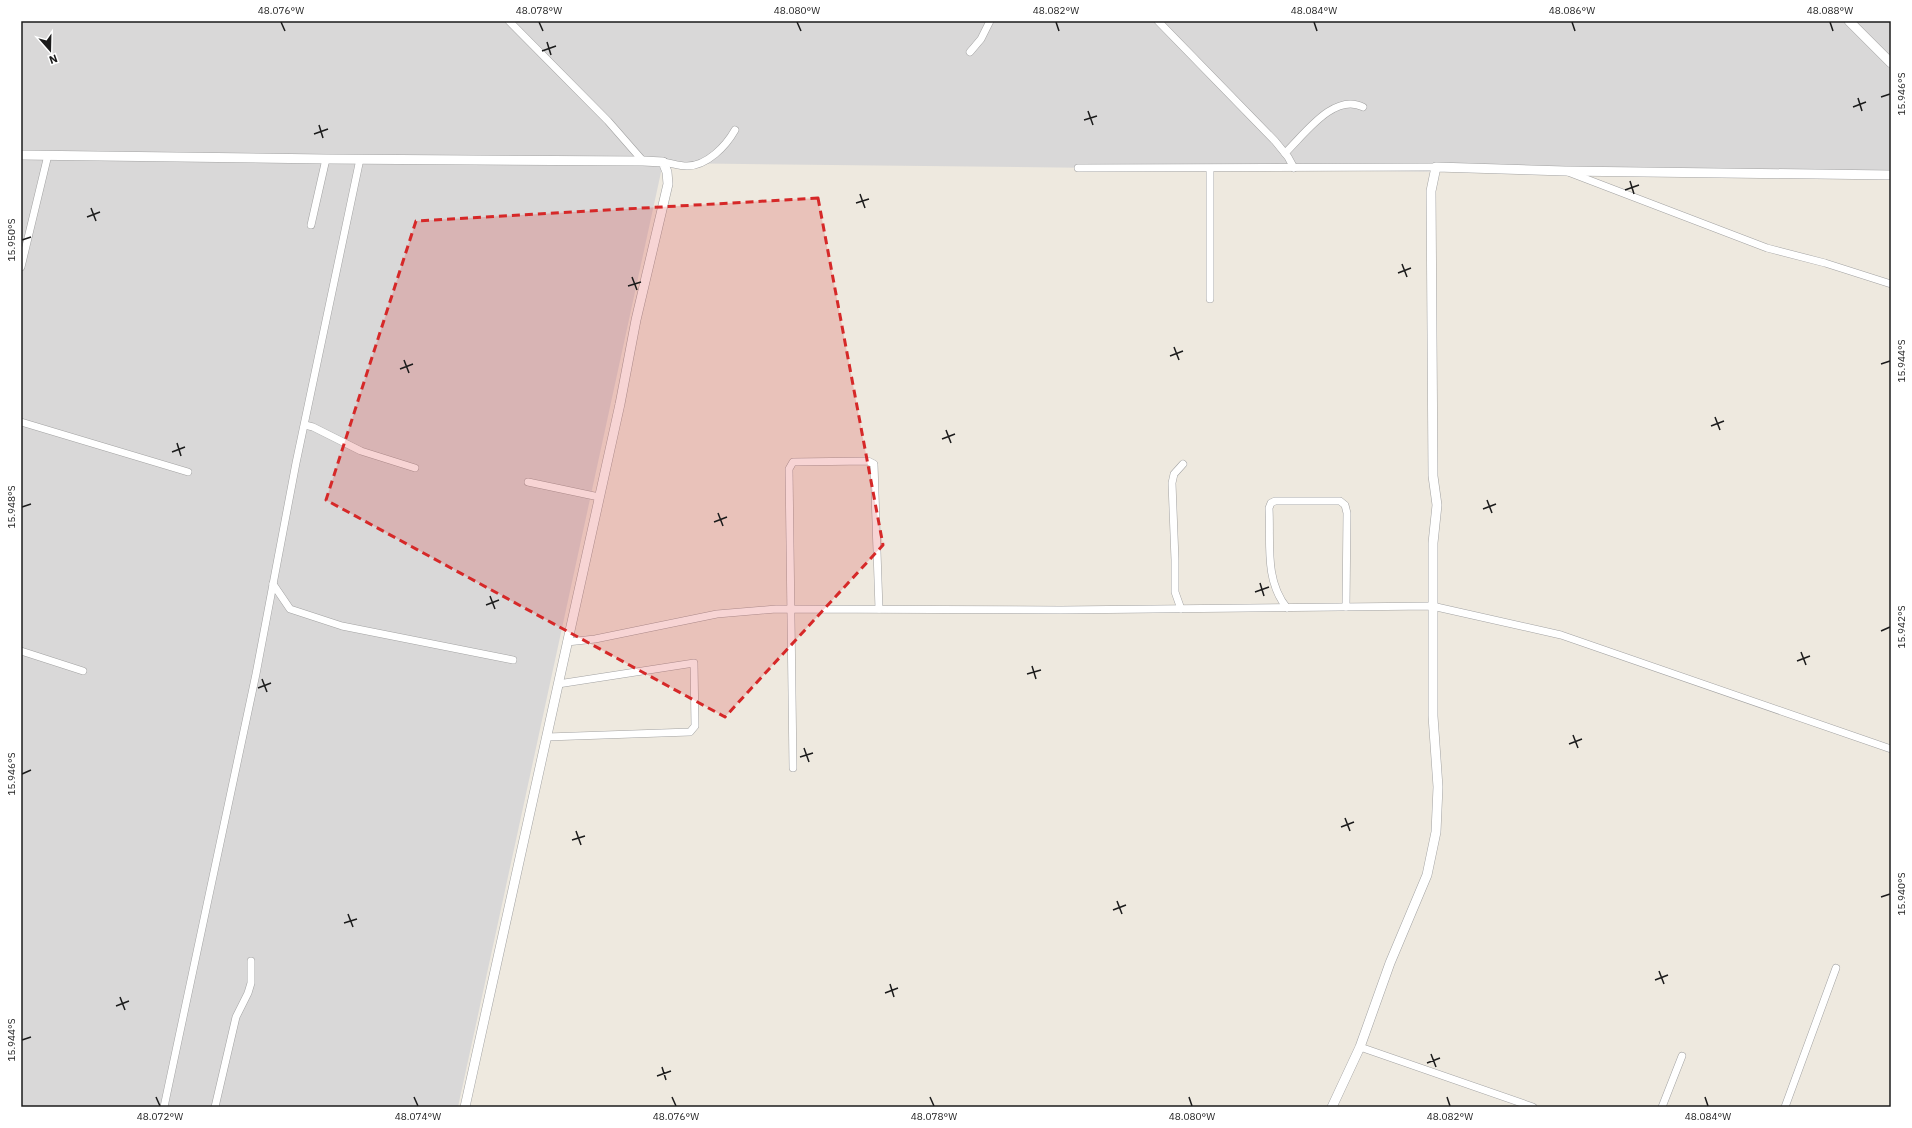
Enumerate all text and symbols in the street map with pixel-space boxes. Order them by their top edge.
text: 48.076°W [258,4,304,17]
text: 48.078°W [516,4,562,17]
text: 48.080°W [774,4,820,17]
text: 48.082°W [1033,4,1079,17]
text: 48.084°W [1291,4,1337,17]
text: 48.086°W [1549,4,1595,17]
text: 48.088°W [1807,4,1853,17]
north arrow [30,30,70,70]
text: N [47,51,60,67]
text: 15.946°S [1895,72,1908,116]
text: 15.950°S [5,218,18,262]
text: 15.944°S [1895,339,1908,383]
text: 15.948°S [5,485,18,529]
text: 15.942°S [1895,605,1908,649]
text: 15.946°S [5,752,18,796]
text: 15.940°S [1895,872,1908,916]
text: 15.944°S [5,1018,18,1062]
text: 48.072°W [137,1110,183,1123]
text: 48.074°W [395,1110,441,1123]
text: 48.076°W [653,1110,699,1123]
text: 48.078°W [911,1110,957,1123]
text: 48.080°W [1169,1110,1215,1123]
text: 48.082°W [1427,1110,1473,1123]
text: 48.084°W [1685,1110,1731,1123]

